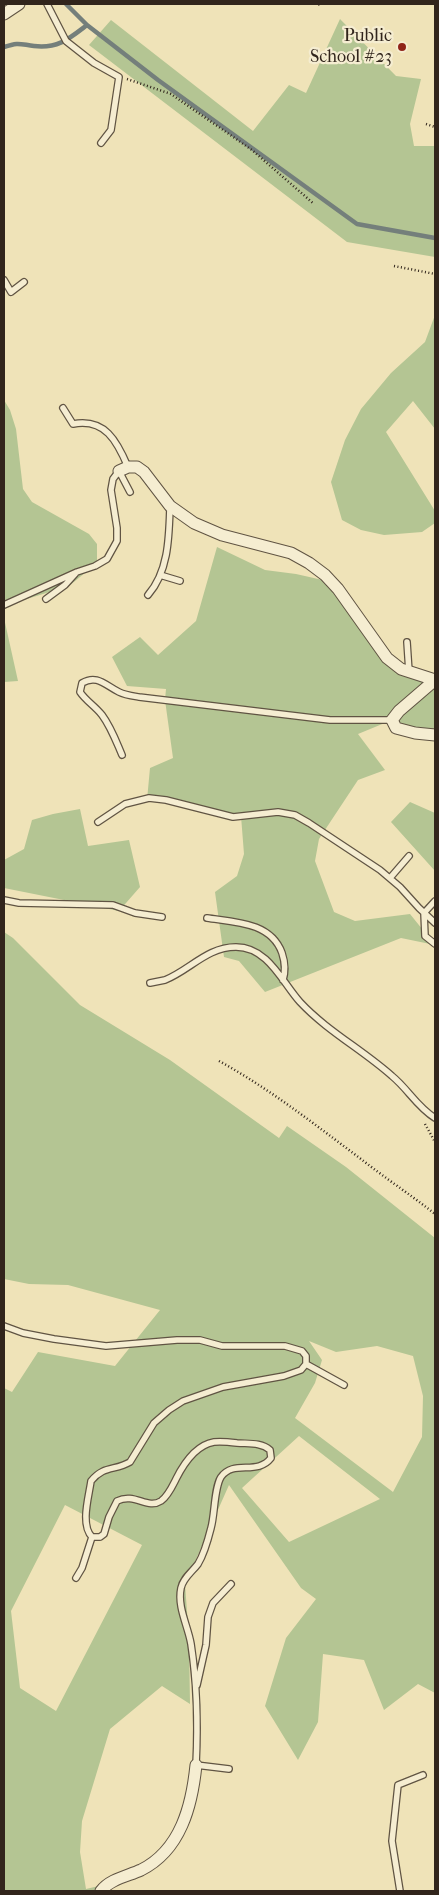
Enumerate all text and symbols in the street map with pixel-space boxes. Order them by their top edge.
place label: Public School #23 [310,26,392,68]
marker: Public School #23 [396,41,408,53]

